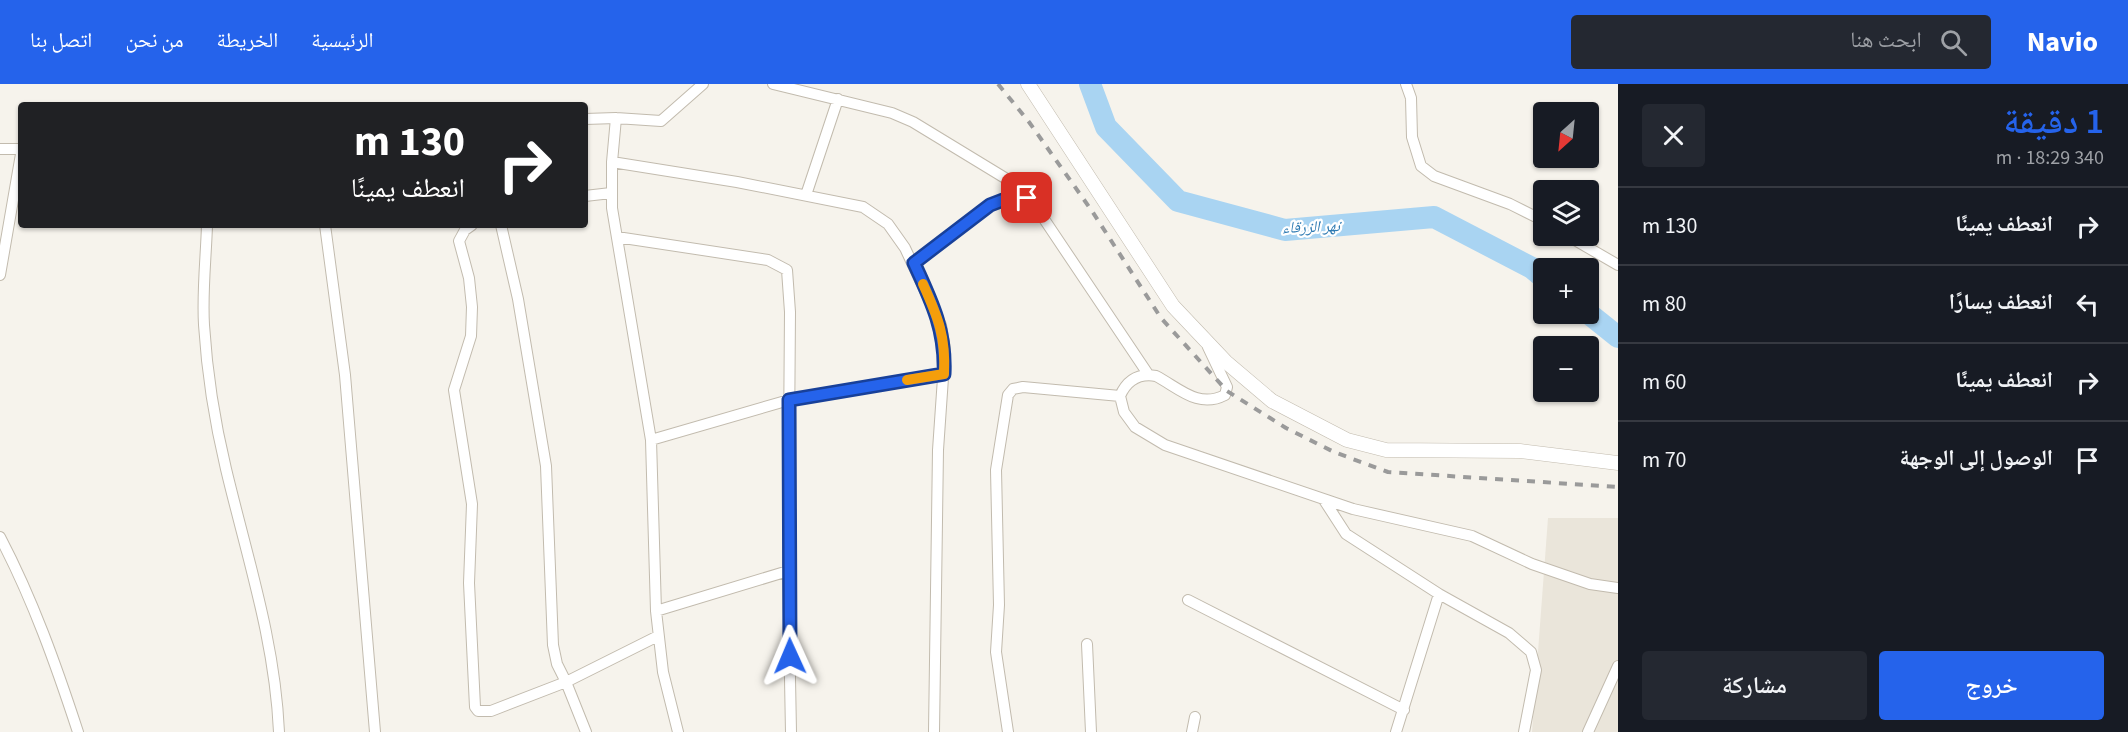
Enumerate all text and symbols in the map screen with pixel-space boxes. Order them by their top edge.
search box [1571,15,1991,69]
text: Navio [2027,22,2098,62]
text: ابحث هنا [1850,24,1922,56]
text: اتصل بنا [30,25,92,55]
text: من نحن [125,25,183,55]
text: الخريطة [216,25,278,55]
text: الرئيسية [311,25,374,55]
icon: search [1937,26,1970,59]
text: 1 دقيقة [2004,96,2104,147]
north arrow [1533,102,1599,168]
map controls [1533,102,1599,402]
button: close [1642,104,1705,167]
text: 130 m [354,112,465,172]
icon: right [486,126,564,204]
text: 340 m · 18:29 [1996,144,2104,172]
text: انعطف يمينًا [351,169,465,208]
pin [1001,172,1052,223]
button: layers [1533,180,1599,246]
icon: arrive [1010,181,1043,214]
text: انعطف يمينًا [1955,208,2053,240]
text: 130 m [1642,210,1697,242]
icon: right [2071,210,2104,243]
water label: نهر الزرقاء [1282,215,1343,239]
button: + [1533,258,1599,324]
text: انعطف يسارًا [1949,286,2053,318]
text: 80 m [1642,288,1687,320]
icon: left [2071,288,2104,321]
button: − [1533,336,1599,402]
text: انعطف يمينًا [1955,364,2053,396]
text: 60 m [1642,366,1687,398]
icon: right [2071,366,2104,399]
text: الوصول إلى الوجهة [1900,442,2053,474]
text: 70 m [1642,444,1687,476]
icon: arrive [2071,444,2104,477]
position arrow [758,624,822,688]
button: مشاركة [1642,651,1867,720]
button: خروج [1879,651,2104,720]

